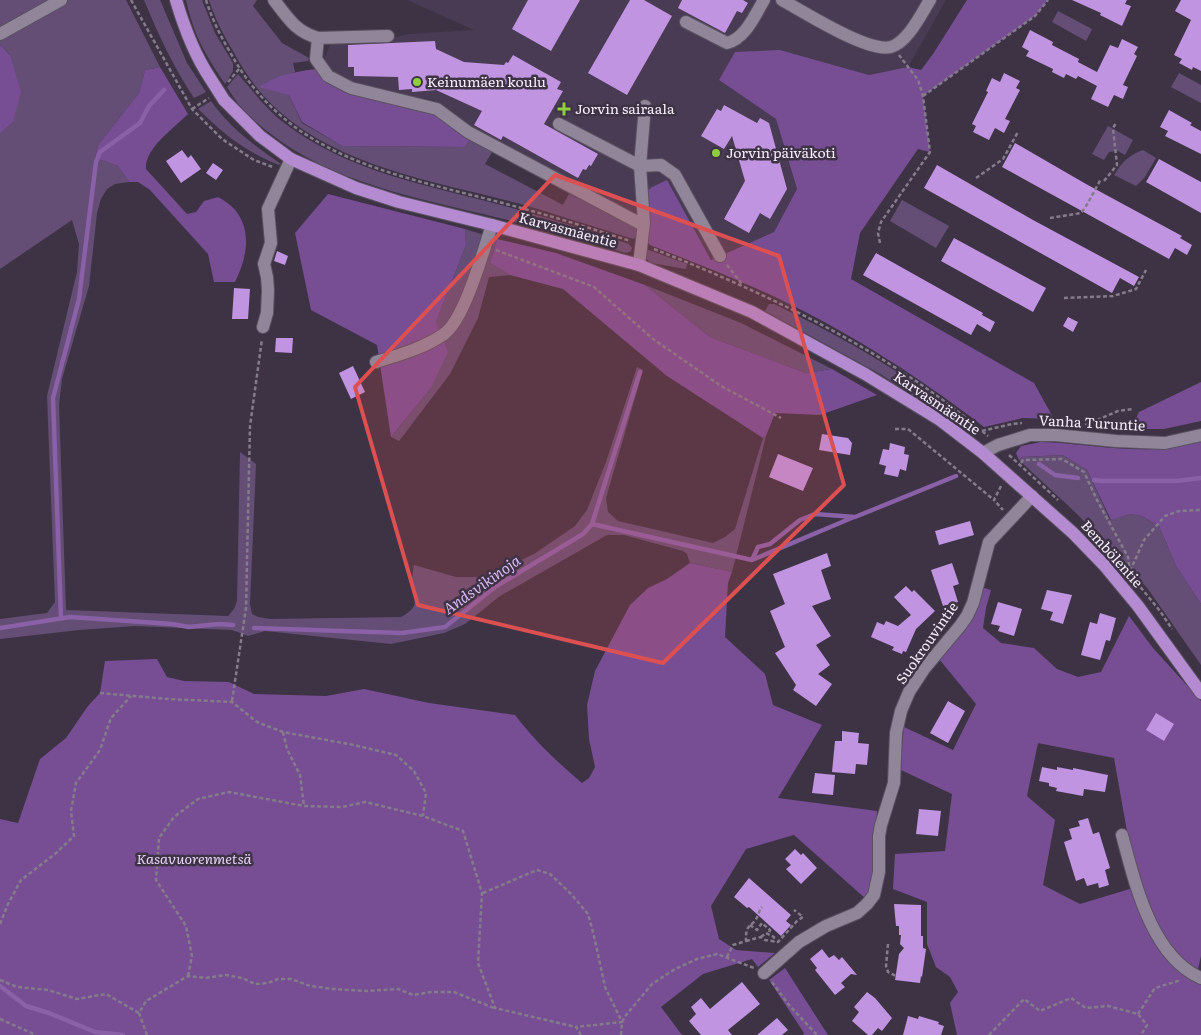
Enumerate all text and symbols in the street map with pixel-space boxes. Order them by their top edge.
place label: Keinumäen koulu [427,71,546,91]
marker: Keinumäen koulu [411,76,423,88]
place label: Jorvin sairaala [575,98,675,118]
marker: Jorvin sairaala [557,102,571,116]
place label: Jorvin päiväkoti [726,142,836,162]
marker: Jorvin päiväkoti [710,147,722,159]
street label: Karvasmäentie [517,206,620,252]
street label: Karvasmäentie [890,366,985,439]
street label: Vanha Turuntie [1038,409,1146,435]
street label: Bembölentie [1077,515,1148,591]
water label: Andsvikinoja [438,548,525,619]
street label: Suokrouvintie [890,597,962,687]
park label: Kasavuorenmetsä [137,848,251,868]

